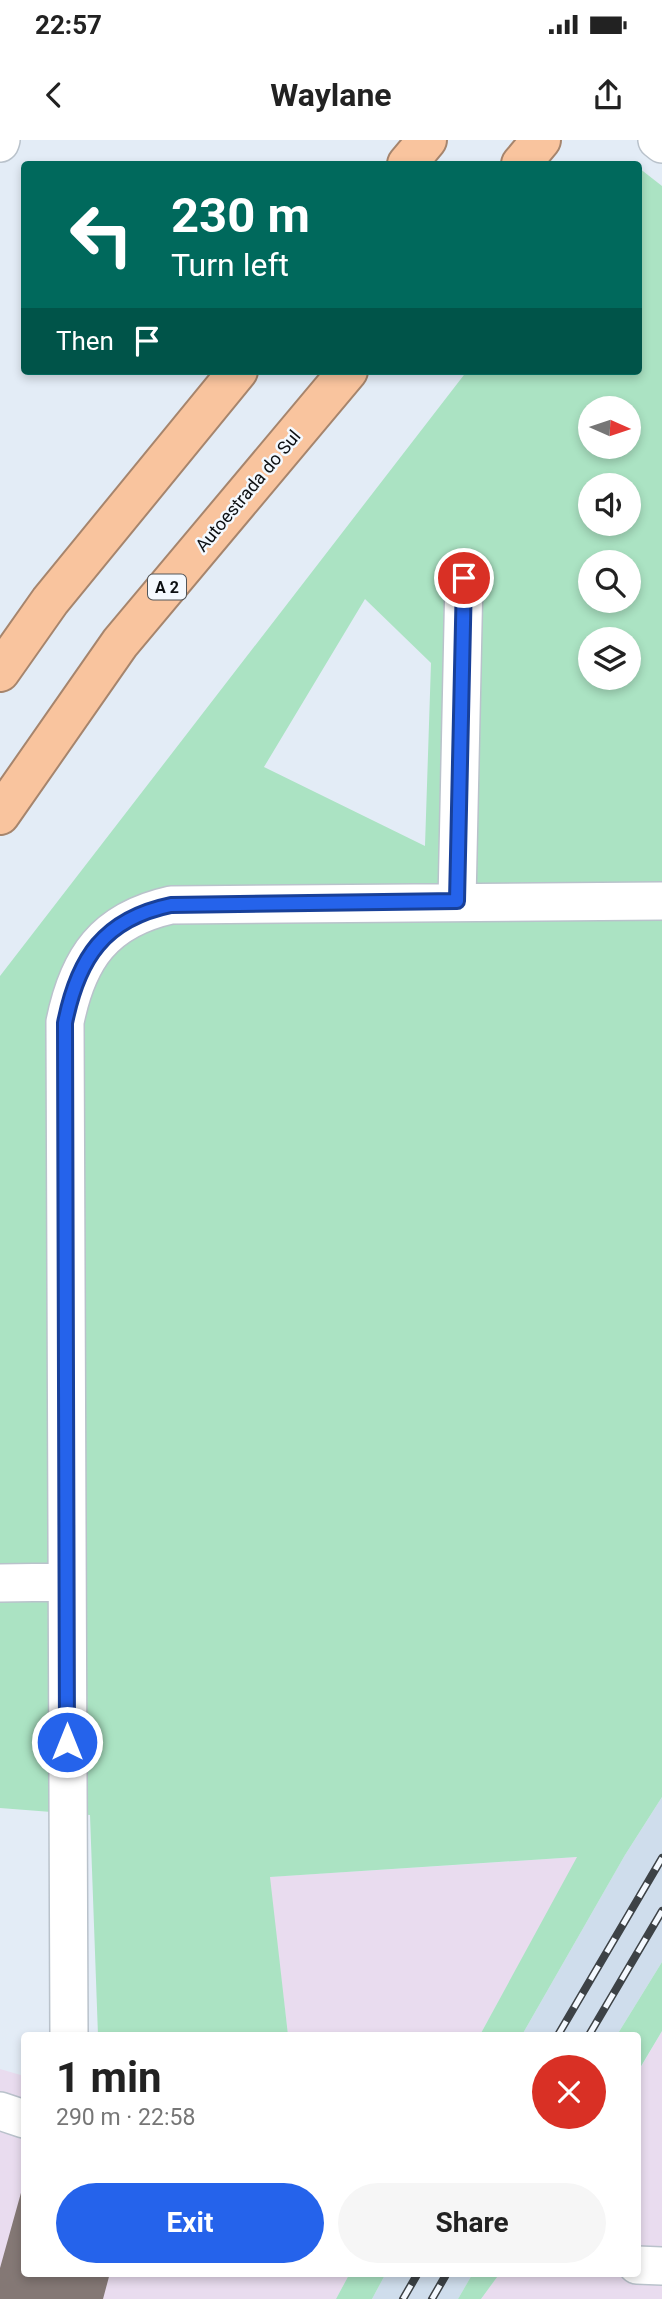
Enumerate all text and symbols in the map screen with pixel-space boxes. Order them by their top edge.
text: 22:57 [35,10,102,40]
icon: back [35,76,73,114]
text: Waylane [270,76,392,114]
icon: share [589,76,627,114]
text: 230 m [171,187,310,244]
icon: left [56,189,147,280]
text: Turn left [171,246,289,284]
icon: arrive [128,322,166,360]
text: Then [56,326,114,356]
north arrow [578,396,640,458]
map controls [578,396,641,690]
street label: Autoestrada do Sul [191,426,305,556]
button: sound [578,473,641,536]
pin [434,548,494,608]
button: search [578,550,641,613]
icon: arrive [445,559,483,597]
road number: A 2 [148,574,186,600]
button: layers [578,627,641,690]
position arrow [30,1705,104,1779]
text: 1 min [56,2053,162,2102]
button: close [532,2055,606,2129]
text: 290 m · 22:58 [56,2104,195,2131]
button: Exit [56,2183,324,2263]
button: Share [338,2183,606,2263]

